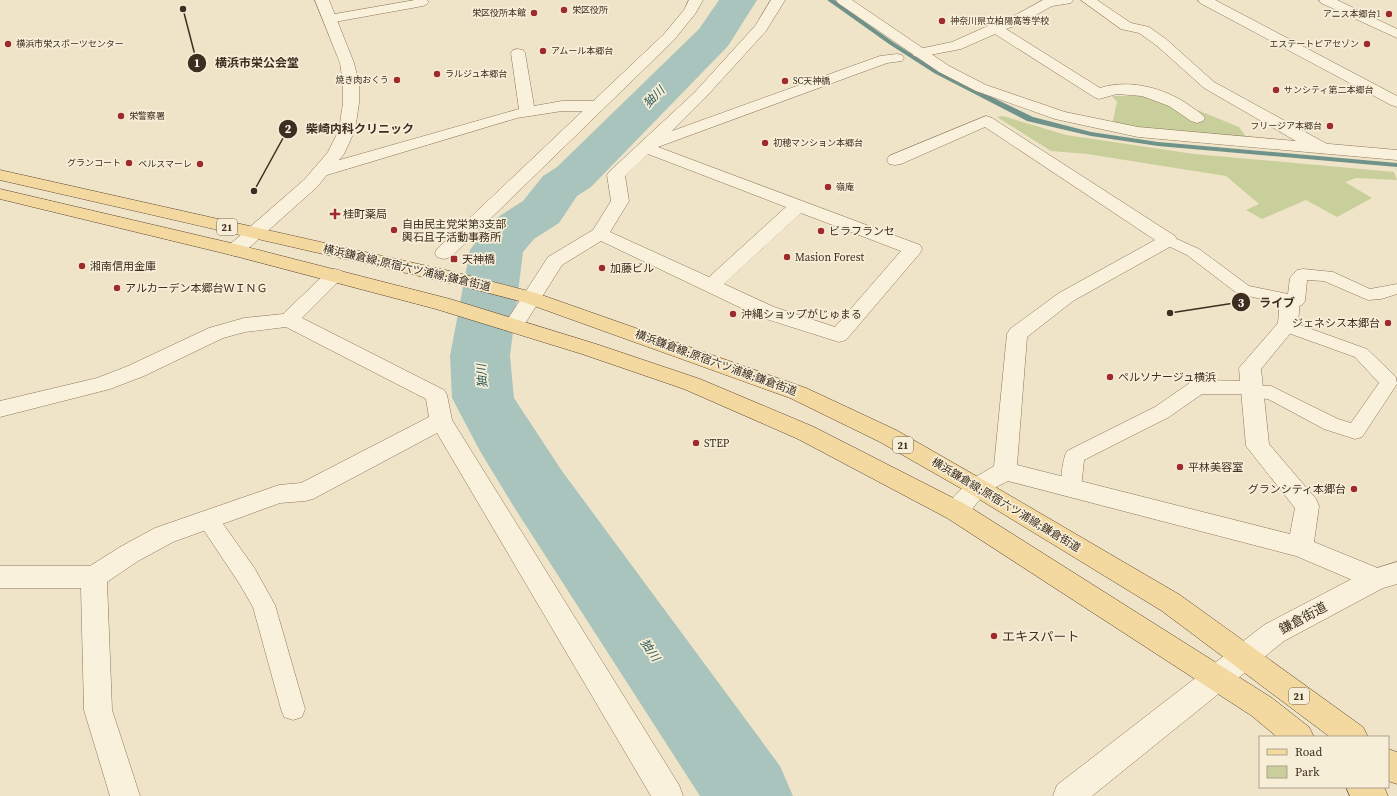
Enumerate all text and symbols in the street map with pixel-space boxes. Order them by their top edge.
place label: 栄区役所 [572,4,608,16]
marker: 栄区役所 [559,5,569,15]
place label: 栄区役所本館 [472,7,526,19]
marker: 栄区役所本館 [529,8,539,18]
place label: アニス本郷台1 [1323,8,1381,20]
marker: アニス本郷台1 [1384,9,1394,19]
place label: 神奈川県立柏陽高等学校 [950,15,1049,27]
marker: 神奈川県立柏陽高等学校 [937,16,947,26]
place label: 横浜市栄スポーツセンター [16,38,124,50]
place label: エステートピアセゾン [1269,38,1359,50]
marker: 横浜市栄スポーツセンター [3,39,13,49]
marker: エステートピアセゾン [1362,39,1372,49]
place label: アムール本郷台 [551,45,613,57]
marker: アムール本郷台 [538,46,548,56]
callout: 横浜市栄公会堂 [187,51,307,75]
text: 1 [194,55,200,71]
text: 横浜市栄公会堂 [215,55,299,71]
place label: ラルジュ本郷台 [445,68,507,80]
marker: ラルジュ本郷台 [432,69,442,79]
place label: 焼き肉おくう [335,74,389,86]
marker: 焼き肉おくう [392,75,402,85]
place label: SC天神橋 [793,75,830,87]
marker: SC天神橋 [780,76,790,86]
water label: 㹨川 [640,81,670,111]
place label: サンシティ第二本郷台 [1284,84,1373,96]
marker: サンシティ第二本郷台 [1271,85,1281,95]
place label: 栄警察署 [129,110,165,122]
marker: 栄警察署 [116,111,126,121]
callout: 柴崎内科クリニック [278,117,422,141]
place label: フリージア本郷台 [1250,120,1322,132]
text: 2 [285,121,292,137]
text: 柴崎内科クリニック [306,121,414,137]
marker: フリージア本郷台 [1325,121,1335,131]
place label: 初穂マンション本郷台 [773,137,863,149]
marker: 初穂マンション本郷台 [760,138,770,148]
place label: グランコート [67,157,121,169]
marker: グランコート [124,158,134,168]
place label: ベルスマーレ [138,158,192,170]
marker: ベルスマーレ [195,159,205,169]
place label: 嶺庵 [836,181,854,193]
marker: 嶺庵 [823,182,833,192]
place label: 桂町薬局 [343,207,387,222]
marker: 桂町薬局 [330,209,340,219]
place label: 自由民主党栄第3支部 輿石且子活動事務所 [402,217,507,245]
road number: 21 [217,219,237,235]
place label: ビラフランセ [829,224,895,239]
marker: 自由民主党栄第3支部 輿石且子活動事務所 [389,225,399,235]
marker: ビラフランセ [816,226,826,236]
street label: 横浜鎌倉線;原宿六ツ浦線;鎌倉街道 [322,241,492,295]
place label: Masion Forest [795,250,865,265]
place label: 天神橋 [462,252,495,267]
marker: Masion Forest [782,252,792,262]
marker: 天神橋 [449,254,459,264]
place label: 湘南信用金庫 [90,259,156,274]
marker: 湘南信用金庫 [77,261,87,271]
place label: 加藤ビル [610,261,654,276]
marker: 加藤ビル [597,263,607,273]
place label: アルカーデン本郷台ＷＩＮＧ [125,281,268,296]
marker: アルカーデン本郷台ＷＩＮＧ [112,283,122,293]
callout: ライブ [1231,290,1303,314]
text: 3 [1238,295,1245,311]
text: ライブ [1259,295,1295,311]
place label: 沖縄ショップがじゅまる [741,307,862,322]
marker: 沖縄ショップがじゅまる [728,309,738,319]
place label: ジェネシス本郷台 [1292,316,1380,331]
marker: ジェネシス本郷台 [1383,318,1393,328]
street label: 横浜鎌倉線;原宿六ツ浦線;鎌倉街道 [633,327,799,399]
water label: 㹨川 [473,361,491,389]
place label: ペルソナージュ横浜 [1118,370,1216,385]
marker: ペルソナージュ横浜 [1105,372,1115,382]
place label: STEP [704,436,730,451]
road number: 21 [893,437,913,453]
marker: STEP [691,438,701,448]
street label: 横浜鎌倉線;原宿六ツ浦線;鎌倉街道 [929,454,1083,556]
place label: 平林美容室 [1188,460,1243,475]
marker: 平林美容室 [1175,462,1185,472]
place label: グランシティ本郷台 [1248,482,1346,497]
marker: グランシティ本郷台 [1349,484,1359,494]
street label: 鎌倉街道 [1276,598,1330,638]
place label: エキスパート [1002,628,1080,645]
marker: エキスパート [989,631,999,641]
water label: 㹨川 [637,636,664,666]
road number: 21 [1289,688,1309,704]
legend [1259,736,1389,788]
text: Road [1295,744,1322,760]
text: Park [1295,764,1320,780]

